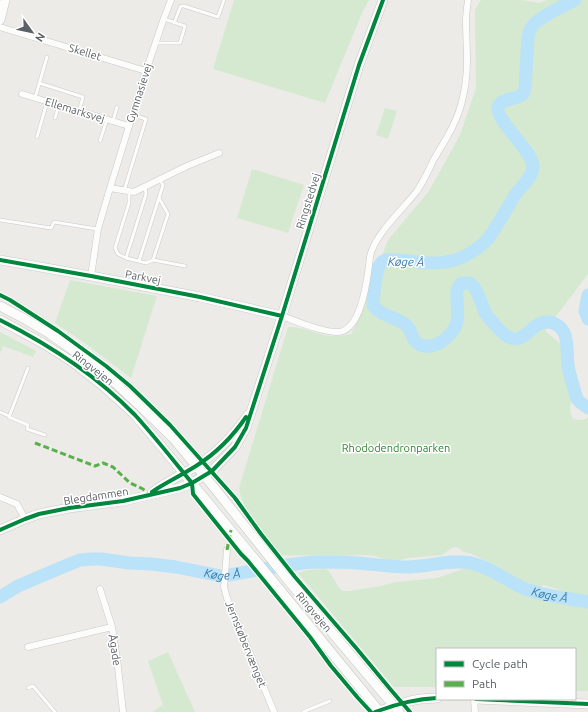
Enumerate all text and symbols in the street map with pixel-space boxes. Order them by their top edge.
north arrow [12,12,52,52]
text: N [33,31,48,44]
street label: Skellet [67,41,103,63]
street label: Gymnasievej [124,62,154,124]
street label: Ellemarksvej [44,95,106,125]
street label: Ringstedvej [294,172,322,230]
water label: Køge Å [388,255,424,268]
street label: Parkvej [124,268,162,286]
street label: Ringvejen [70,348,116,388]
park label: Rhododendronparken [342,442,450,454]
street label: Blegdammen [63,485,129,507]
water label: Køge Å [203,566,241,583]
water label: Køge Å [530,584,569,605]
street label: Ringvejen [294,590,334,634]
street label: Jernstøbervænget [223,599,269,690]
street label: Ågade [107,633,123,667]
legend [436,648,576,700]
text: Cycle path [472,657,528,670]
text: Path [472,677,497,690]

